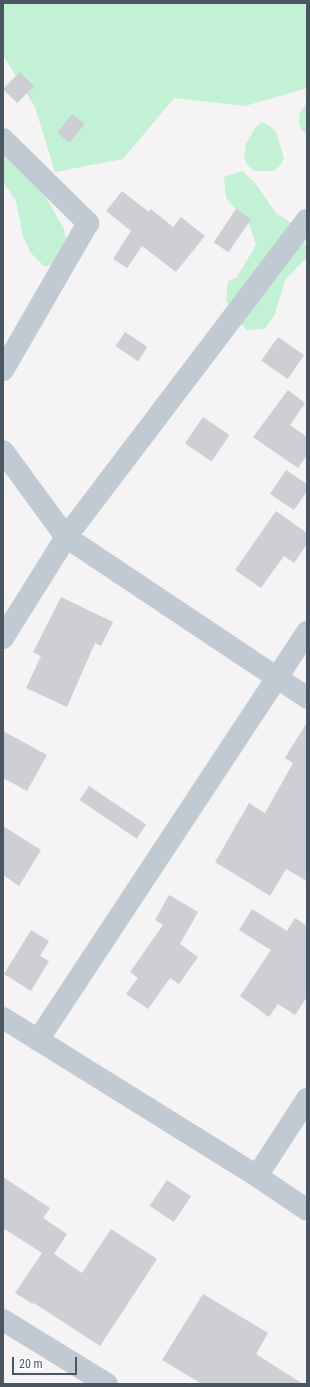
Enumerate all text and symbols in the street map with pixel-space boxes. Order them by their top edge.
scale bar [14,1349,79,1375]
text: 20 m [19,1357,43,1371]

